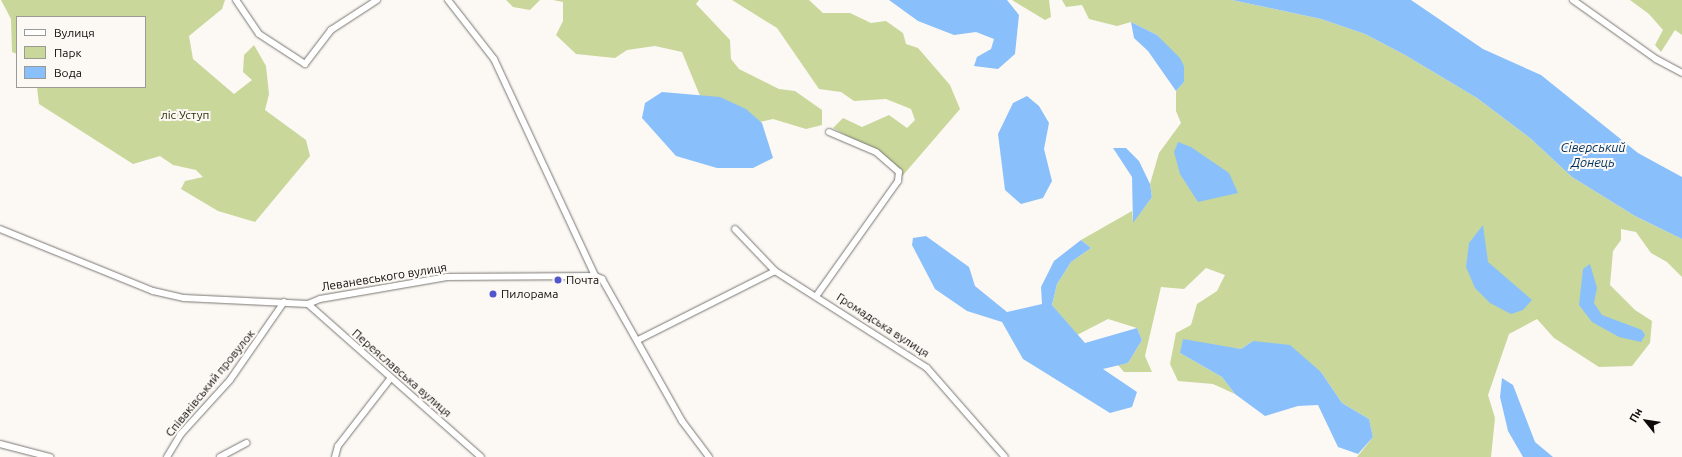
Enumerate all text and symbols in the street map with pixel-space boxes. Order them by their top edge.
legend [16,16,146,88]
text: Вулиця [54,26,95,39]
text: Парк [54,46,82,59]
text: Вода [54,66,82,79]
park label: ліс Уступ [161,108,209,122]
water label: Сіверський Донець [1560,140,1626,171]
street label: Леваневського вулиця [320,260,448,294]
place label: Почта [566,273,599,287]
marker: Почта [553,275,563,285]
place label: Пилорама [501,287,559,301]
marker: Пилорама [488,289,498,299]
street label: Громадська вулиця [834,290,932,360]
street label: Співаківський провулок [162,326,258,440]
street label: Переяславська вулиця [349,326,455,420]
north arrow [1626,401,1666,441]
text: Пн [1627,406,1644,424]

